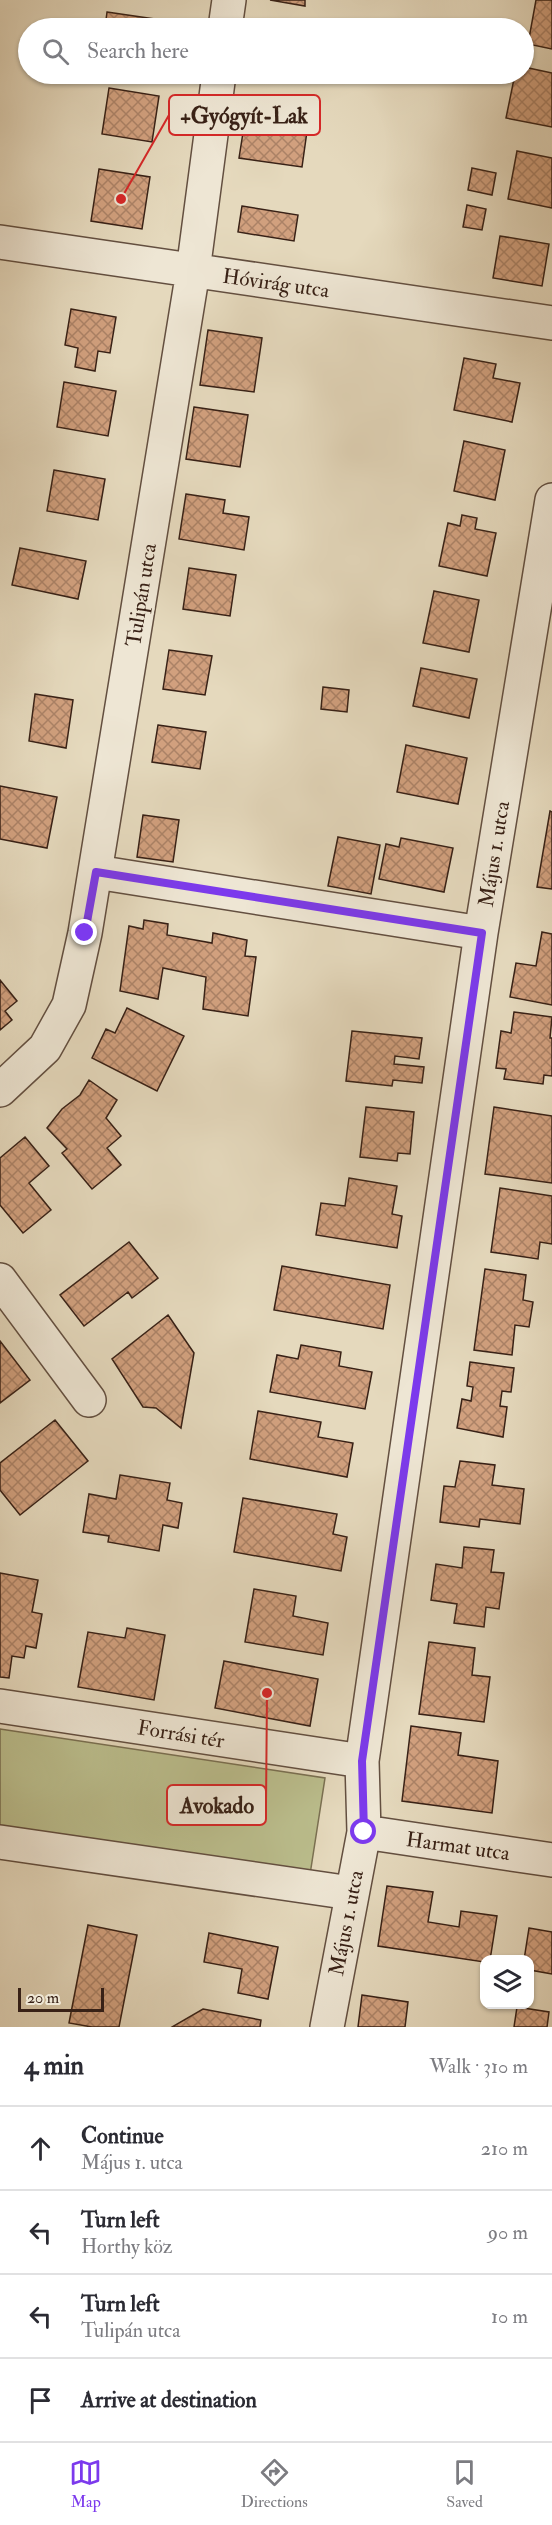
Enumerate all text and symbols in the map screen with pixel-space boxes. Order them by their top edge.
search box [18,18,534,84]
icon: search [39,35,72,68]
text: Search here [87,37,189,65]
callout: +Gyógyít-Lak [169,95,320,135]
text: +Gyógyít-Lak [180,102,308,131]
street label: Hóvirág utca [221,263,331,304]
street label: Tulipán utca [120,541,163,649]
street label: Május 1. utca [473,799,516,909]
route end [71,919,97,945]
street label: Forrási tér [136,1714,227,1755]
callout: Avokado [167,1785,266,1825]
text: Avokado [179,1792,254,1820]
route start [350,1818,376,1844]
street label: Harmat utca [404,1826,512,1867]
street label: Május 1. utca [323,1868,370,1978]
map controls [480,1955,534,2009]
button: layers [480,1955,534,2009]
scale bar [18,1985,104,2012]
text: 20 m [27,1988,59,2008]
text: 4 min [24,2050,84,2082]
text: Walk · 310 m [429,2054,528,2079]
text: Continue [81,2122,164,2150]
icon: ahead [24,2132,57,2165]
text: 210 m [481,2136,528,2161]
text: Május 1. utca [81,2150,183,2175]
text: Turn left [81,2206,160,2234]
icon: left [24,2216,57,2249]
text: 90 m [488,2220,528,2245]
text: Horthy köz [81,2234,172,2259]
text: Turn left [81,2290,160,2318]
icon: left [24,2300,57,2333]
text: 10 m [491,2304,528,2329]
text: Tulipán utca [81,2318,180,2343]
icon: arrive [24,2384,57,2417]
text: Arrive at destination [81,2386,257,2414]
tab: Map [69,2456,102,2512]
tab: Directions [241,2456,308,2512]
tab: Saved [446,2456,483,2512]

